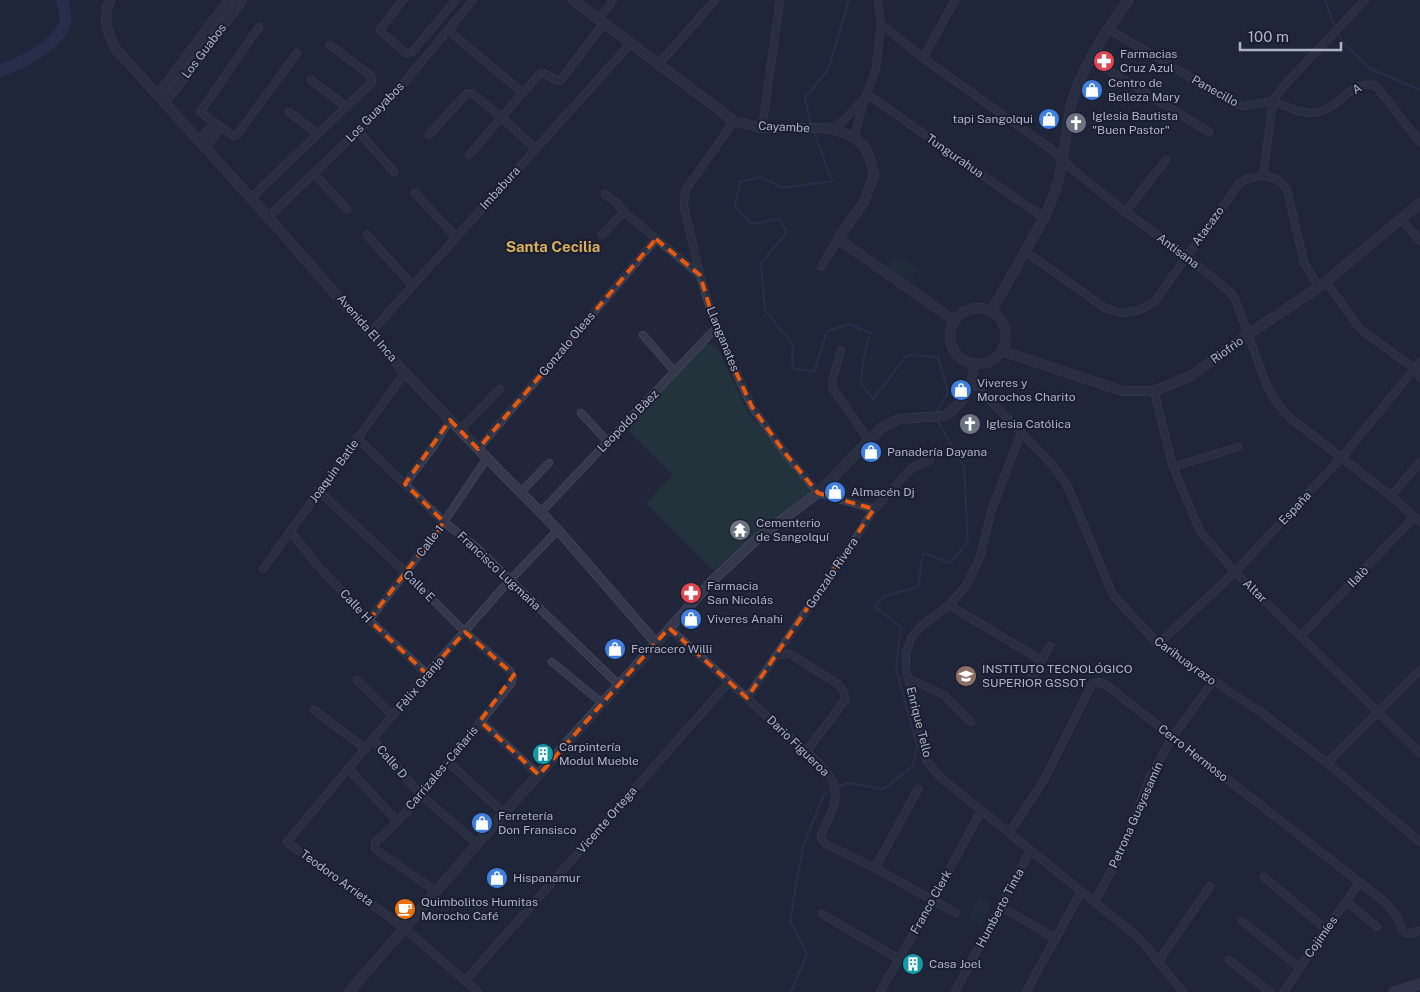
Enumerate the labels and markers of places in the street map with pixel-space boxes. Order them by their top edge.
place label: Farmacias Cruz Azul [1120,47,1177,75]
pharmacy icon: Farmacias Cruz Azul [1092,49,1116,73]
place label: Centro de Belleza Mary [1108,76,1181,104]
shop icon: Centro de Belleza Mary [1080,78,1104,102]
shop icon: tapi Sangolqui [1037,107,1061,131]
place label: Iglesia Bautista "Buen Pastor" [1092,109,1178,137]
church icon: Iglesia Bautista "Buen Pastor" [1064,111,1088,135]
place label: tapi Sangolqui [953,112,1033,126]
place label: Viveres y Morochos Charito [977,376,1076,404]
shop icon: Viveres y Morochos Charito [949,378,973,402]
church icon: Iglesia Católica [958,412,982,436]
place label: Iglesia Católica [986,417,1071,431]
shop icon: Panadería Dayana [859,440,883,464]
place label: Panadería Dayana [887,445,987,459]
shop icon: Almacén Dj [823,480,847,504]
place label: Almacén Dj [851,485,915,499]
place label: Cementerio de Sangolquí [756,516,830,544]
temple icon: Cementerio de Sangolquí [728,518,752,542]
place label: Farmacia San Nicolás [707,579,773,607]
pharmacy icon: Farmacia San Nicolás [679,581,703,605]
shop icon: Viveres Anahi [679,607,703,631]
place label: Viveres Anahi [707,612,783,626]
shop icon: Ferracero Willi [603,637,627,661]
place label: Ferracero Willi [631,642,712,656]
place label: INSTITUTO TECNOLÓGICO SUPERIOR GSSOT [982,662,1133,690]
school or university icon: INSTITUTO TECNOLÓGICO SUPERIOR GSSOT [954,664,978,688]
place label: Carpintería Modul Mueble [559,740,639,768]
building icon: Carpintería Modul Mueble [531,742,555,766]
place label: Ferretería Don Fransisco [498,809,577,837]
shop icon: Ferretería Don Fransisco [470,811,494,835]
shop icon: Hispanamur [485,866,509,890]
place label: Hispanamur [513,871,581,885]
place label: Quimbolitos Humitas Morocho Café [421,895,538,923]
cafe icon: Quimbolitos Humitas Morocho Café [393,897,417,921]
building icon: Casa Joel [901,952,925,976]
place label: Casa Joel [929,957,982,971]

